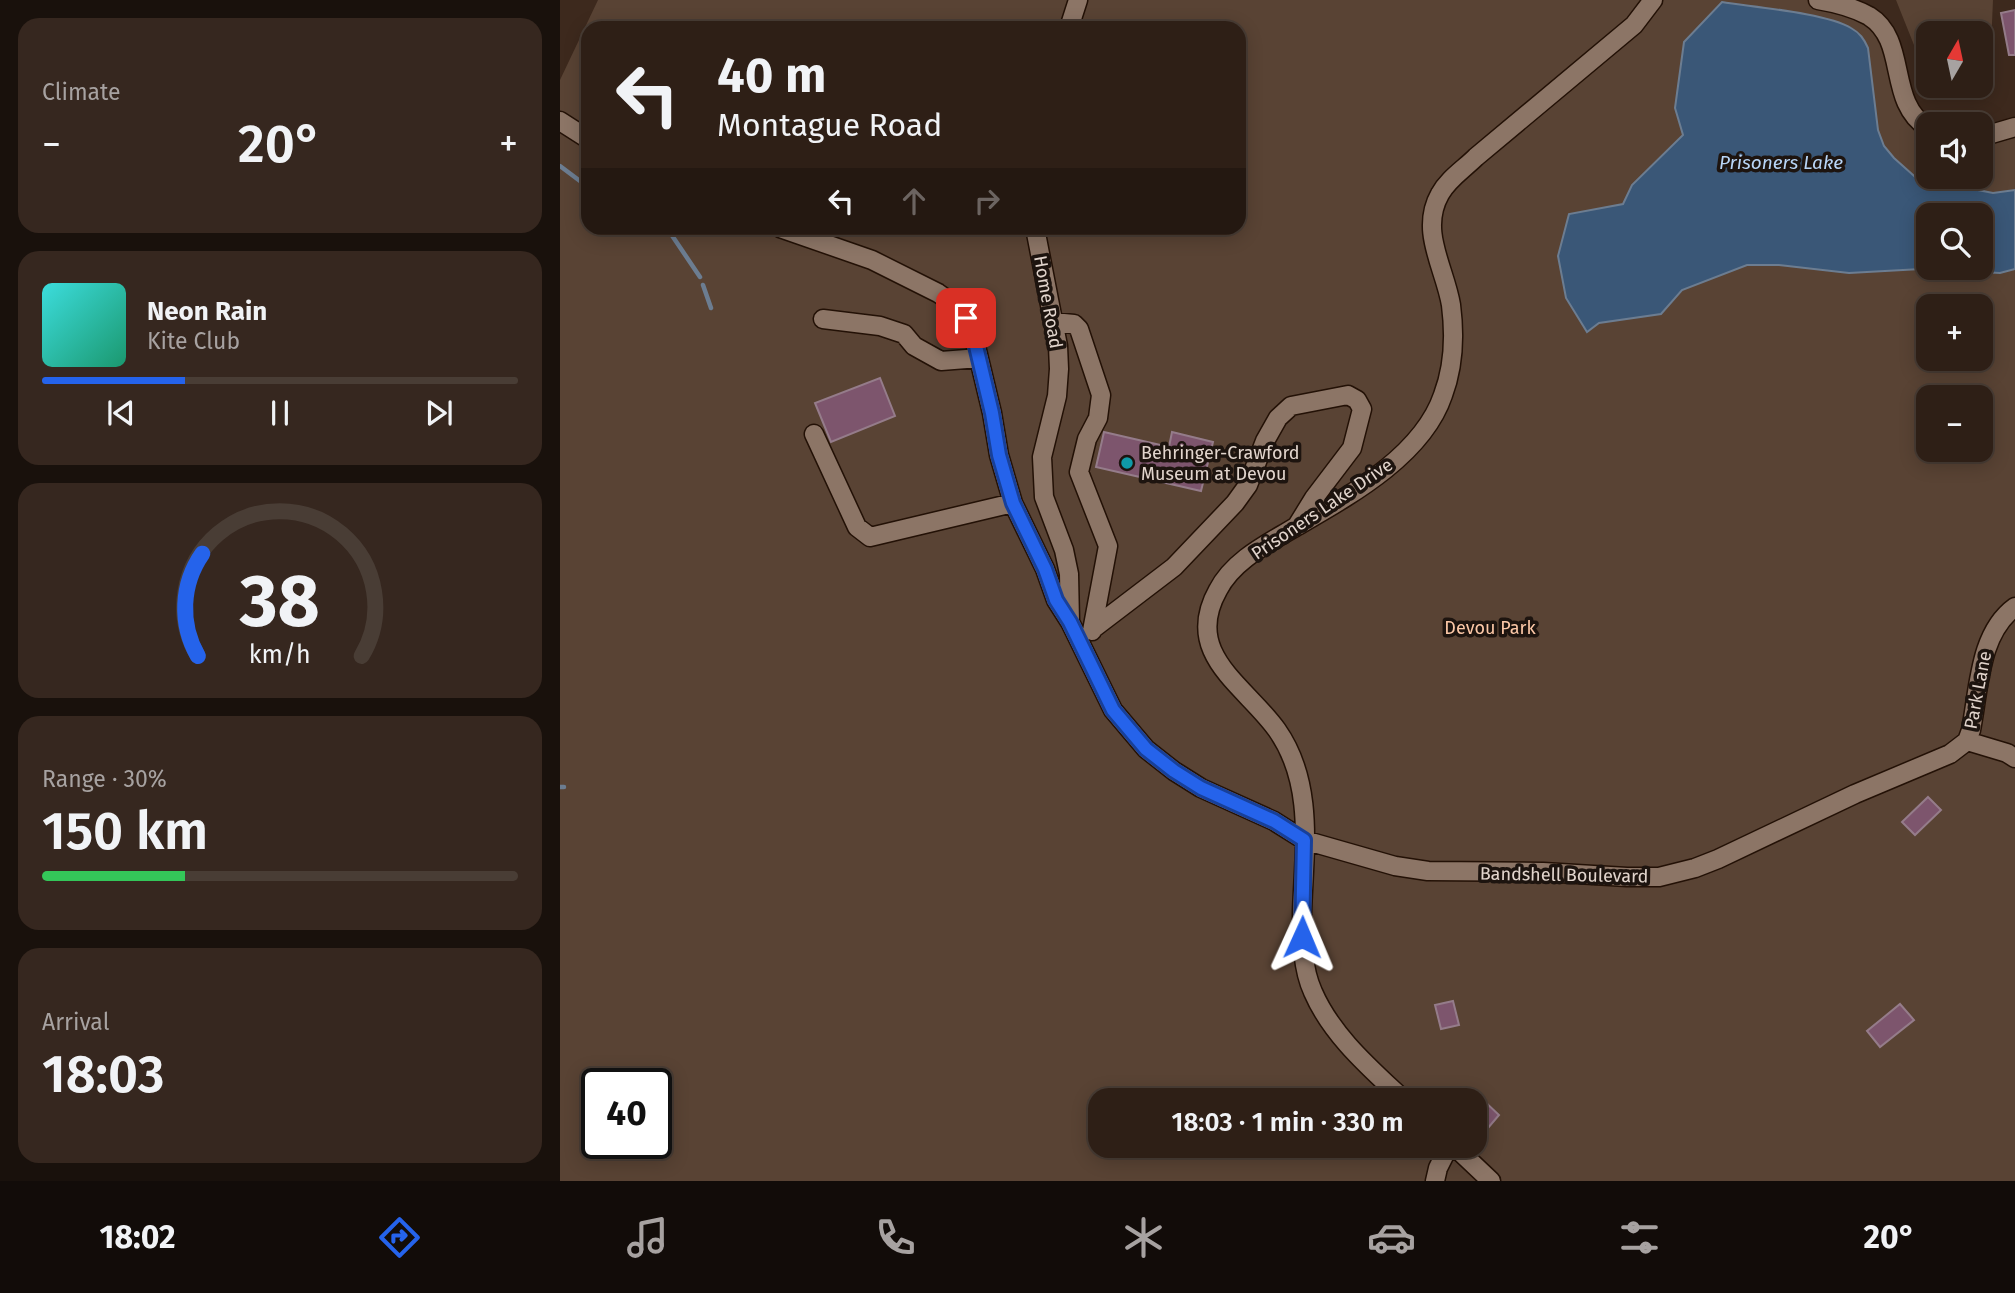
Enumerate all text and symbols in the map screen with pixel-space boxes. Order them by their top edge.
north arrow [1916,21,1993,98]
map controls [1916,21,1993,462]
text: 40 m [717,46,826,105]
icon: left [602,49,693,140]
text: Climate [42,78,121,106]
text: Montague Road [717,106,942,144]
button: sound [1916,112,1993,189]
text: 20° [238,113,322,176]
text: − [42,121,61,167]
text: + [499,121,518,167]
water label: Prisoners Lake [1719,151,1843,174]
icon: left [822,182,860,220]
icon: ahead [895,182,933,220]
icon: right [968,182,1006,220]
button: search [1916,203,1993,280]
street label: Home Road [1029,254,1067,350]
pin [936,288,996,348]
button: + [1916,294,1993,371]
text: Neon Rain [147,296,267,327]
icon: arrive [947,299,985,337]
text: Kite Club [147,327,240,355]
button: − [1916,385,1993,462]
icon: previous [102,394,140,432]
icon: pause [261,394,299,432]
icon: next [420,394,458,432]
place label: Behringer-Crawford Museum at Devou [1141,442,1300,485]
street label: Prisoners Lake Drive [1247,454,1397,564]
marker: Behringer-Crawford Museum at Devou [1119,455,1135,471]
text: 38 [239,559,320,646]
park label: Devou Park [1444,617,1536,639]
text: km/h [249,640,311,670]
street label: Park Lane [1960,649,1996,731]
text: Range · 30% [42,765,167,793]
text: 150 km [42,800,208,863]
street label: Bandshell Boulevard [1480,863,1648,887]
position arrow [1265,900,1339,974]
text: Arrival [42,1008,109,1036]
text: 18:03 [42,1043,164,1106]
speed limit sign: 40 [581,1068,672,1159]
text: 18:03 · 1 min · 330 m [1172,1107,1403,1138]
icon: directions [375,1213,424,1262]
icon: music [623,1213,672,1262]
icon: phone [871,1213,920,1262]
icon: climate [1119,1213,1168,1262]
icon: car [1367,1213,1416,1262]
icon: filters [1615,1213,1664,1262]
text: 18:02 [100,1218,176,1256]
text: 20° [1863,1218,1915,1256]

